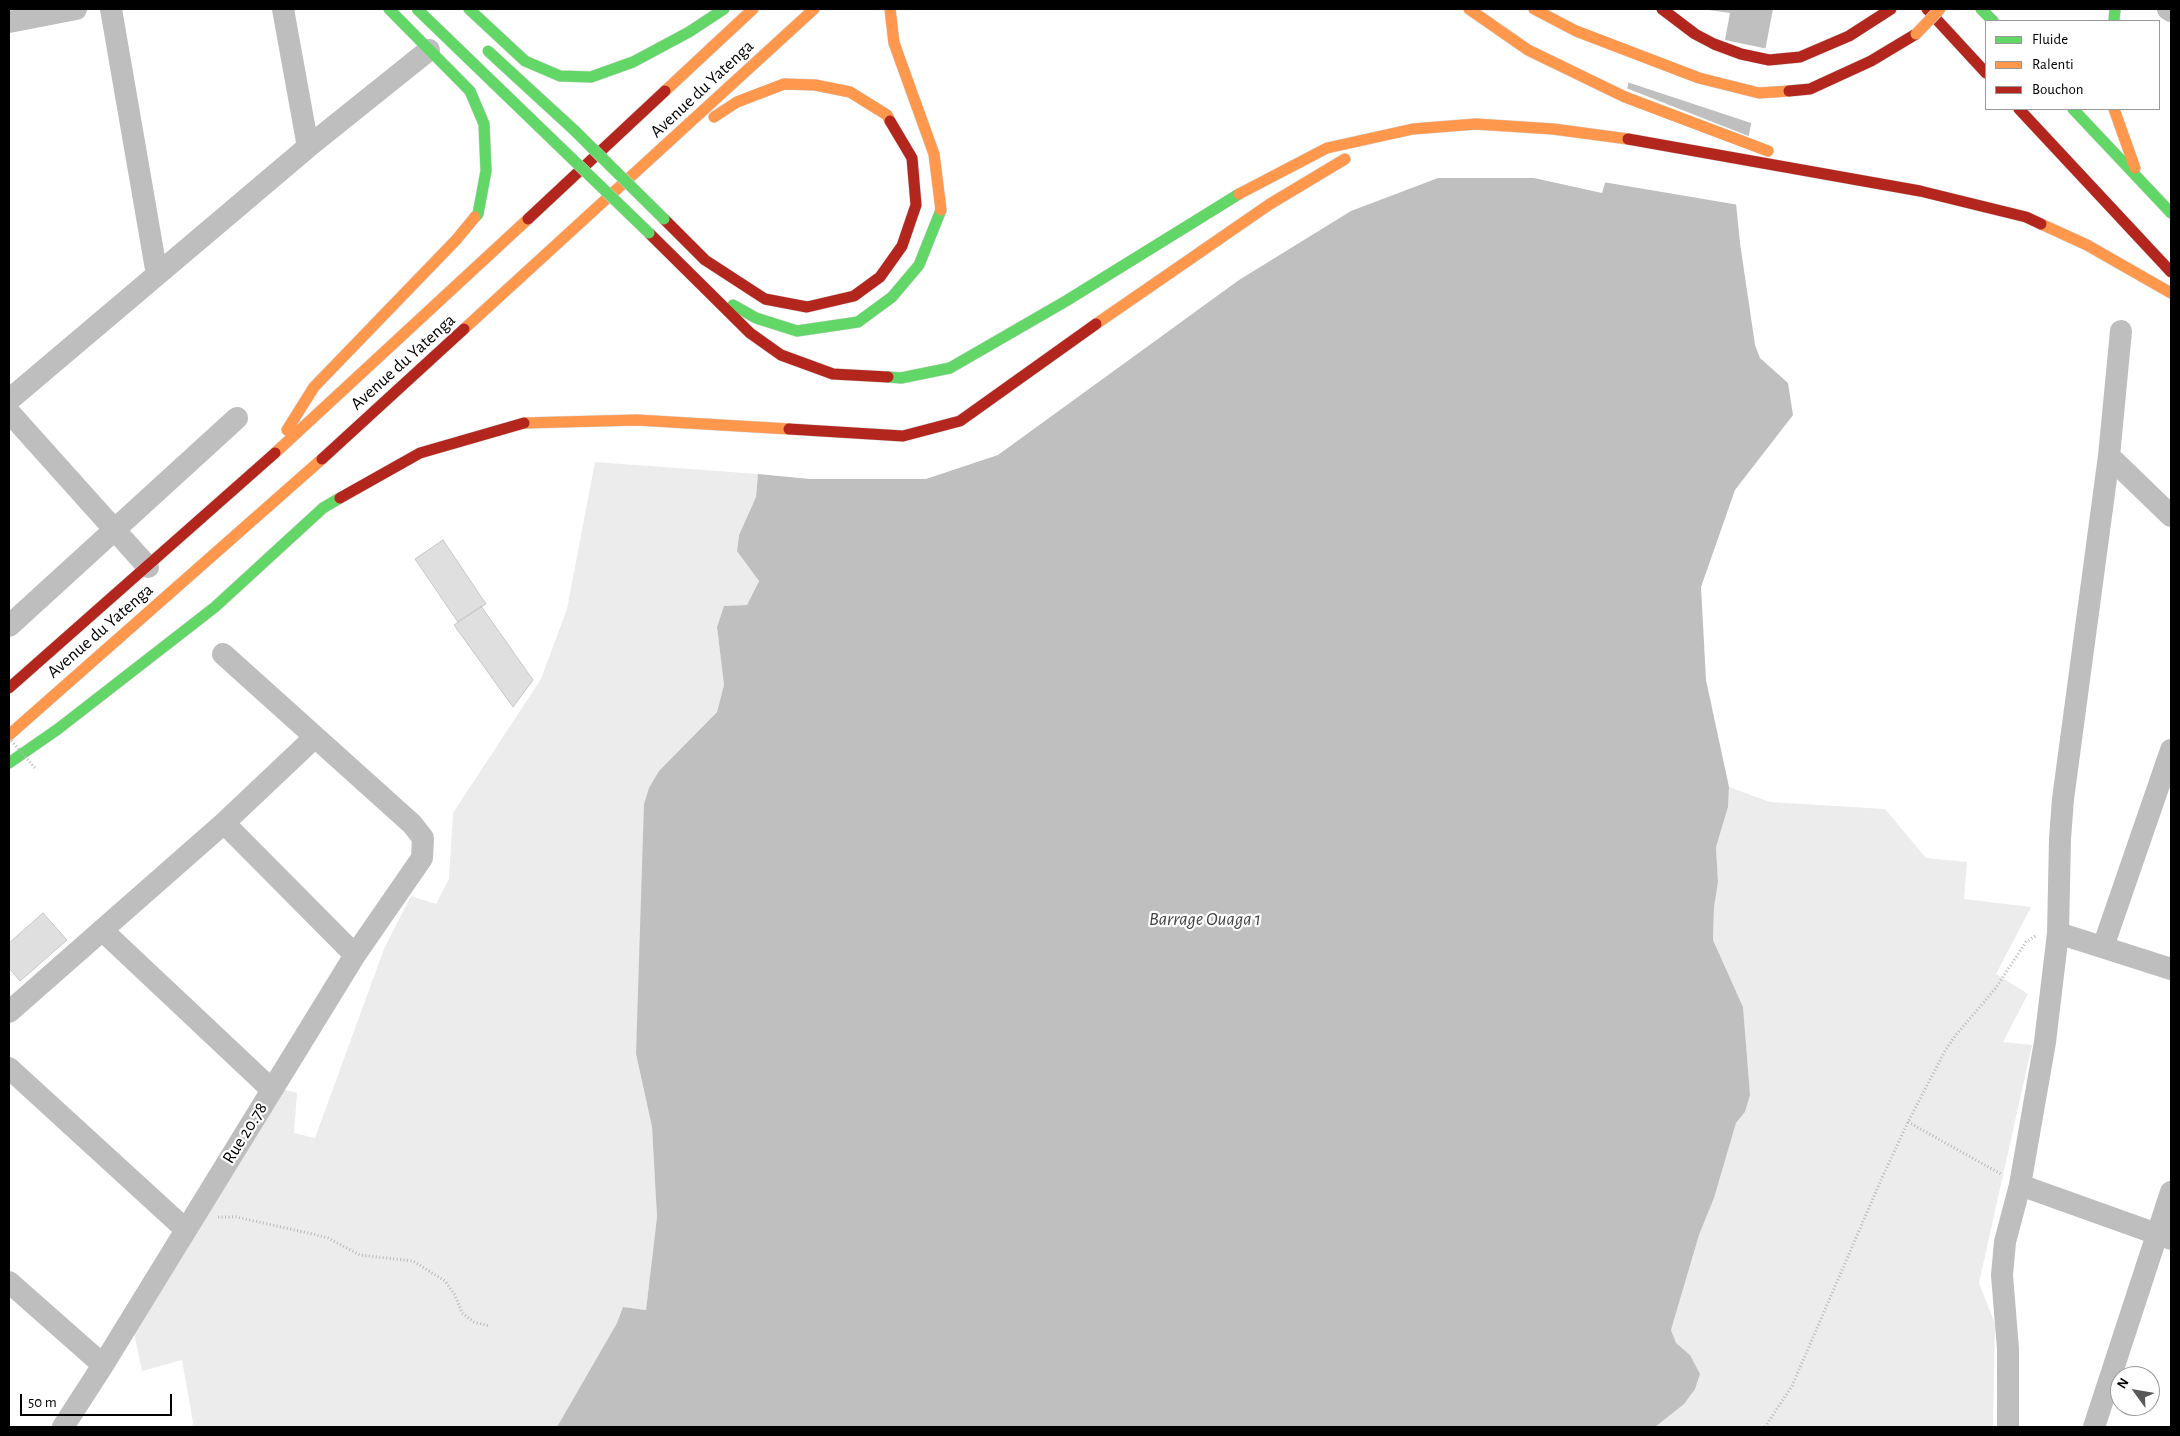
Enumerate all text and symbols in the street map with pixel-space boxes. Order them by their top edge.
legend [1985,20,2160,110]
text: Fluide [2032,32,2068,47]
street label: Avenue du Yatenga [646,36,758,142]
text: Ralenti [2032,57,2074,72]
text: Bouchon [2032,82,2083,97]
street label: Avenue du Yatenga [346,309,460,415]
street label: Avenue du Yatenga [43,579,157,683]
water label: Barrage Ouaga 1 [1149,908,1261,930]
street label: Rue 20.78 [218,1098,272,1168]
north arrow [2110,1366,2160,1416]
text: N [2115,1376,2132,1391]
scale bar [22,1384,175,1416]
text: 50 m [28,1395,57,1410]

